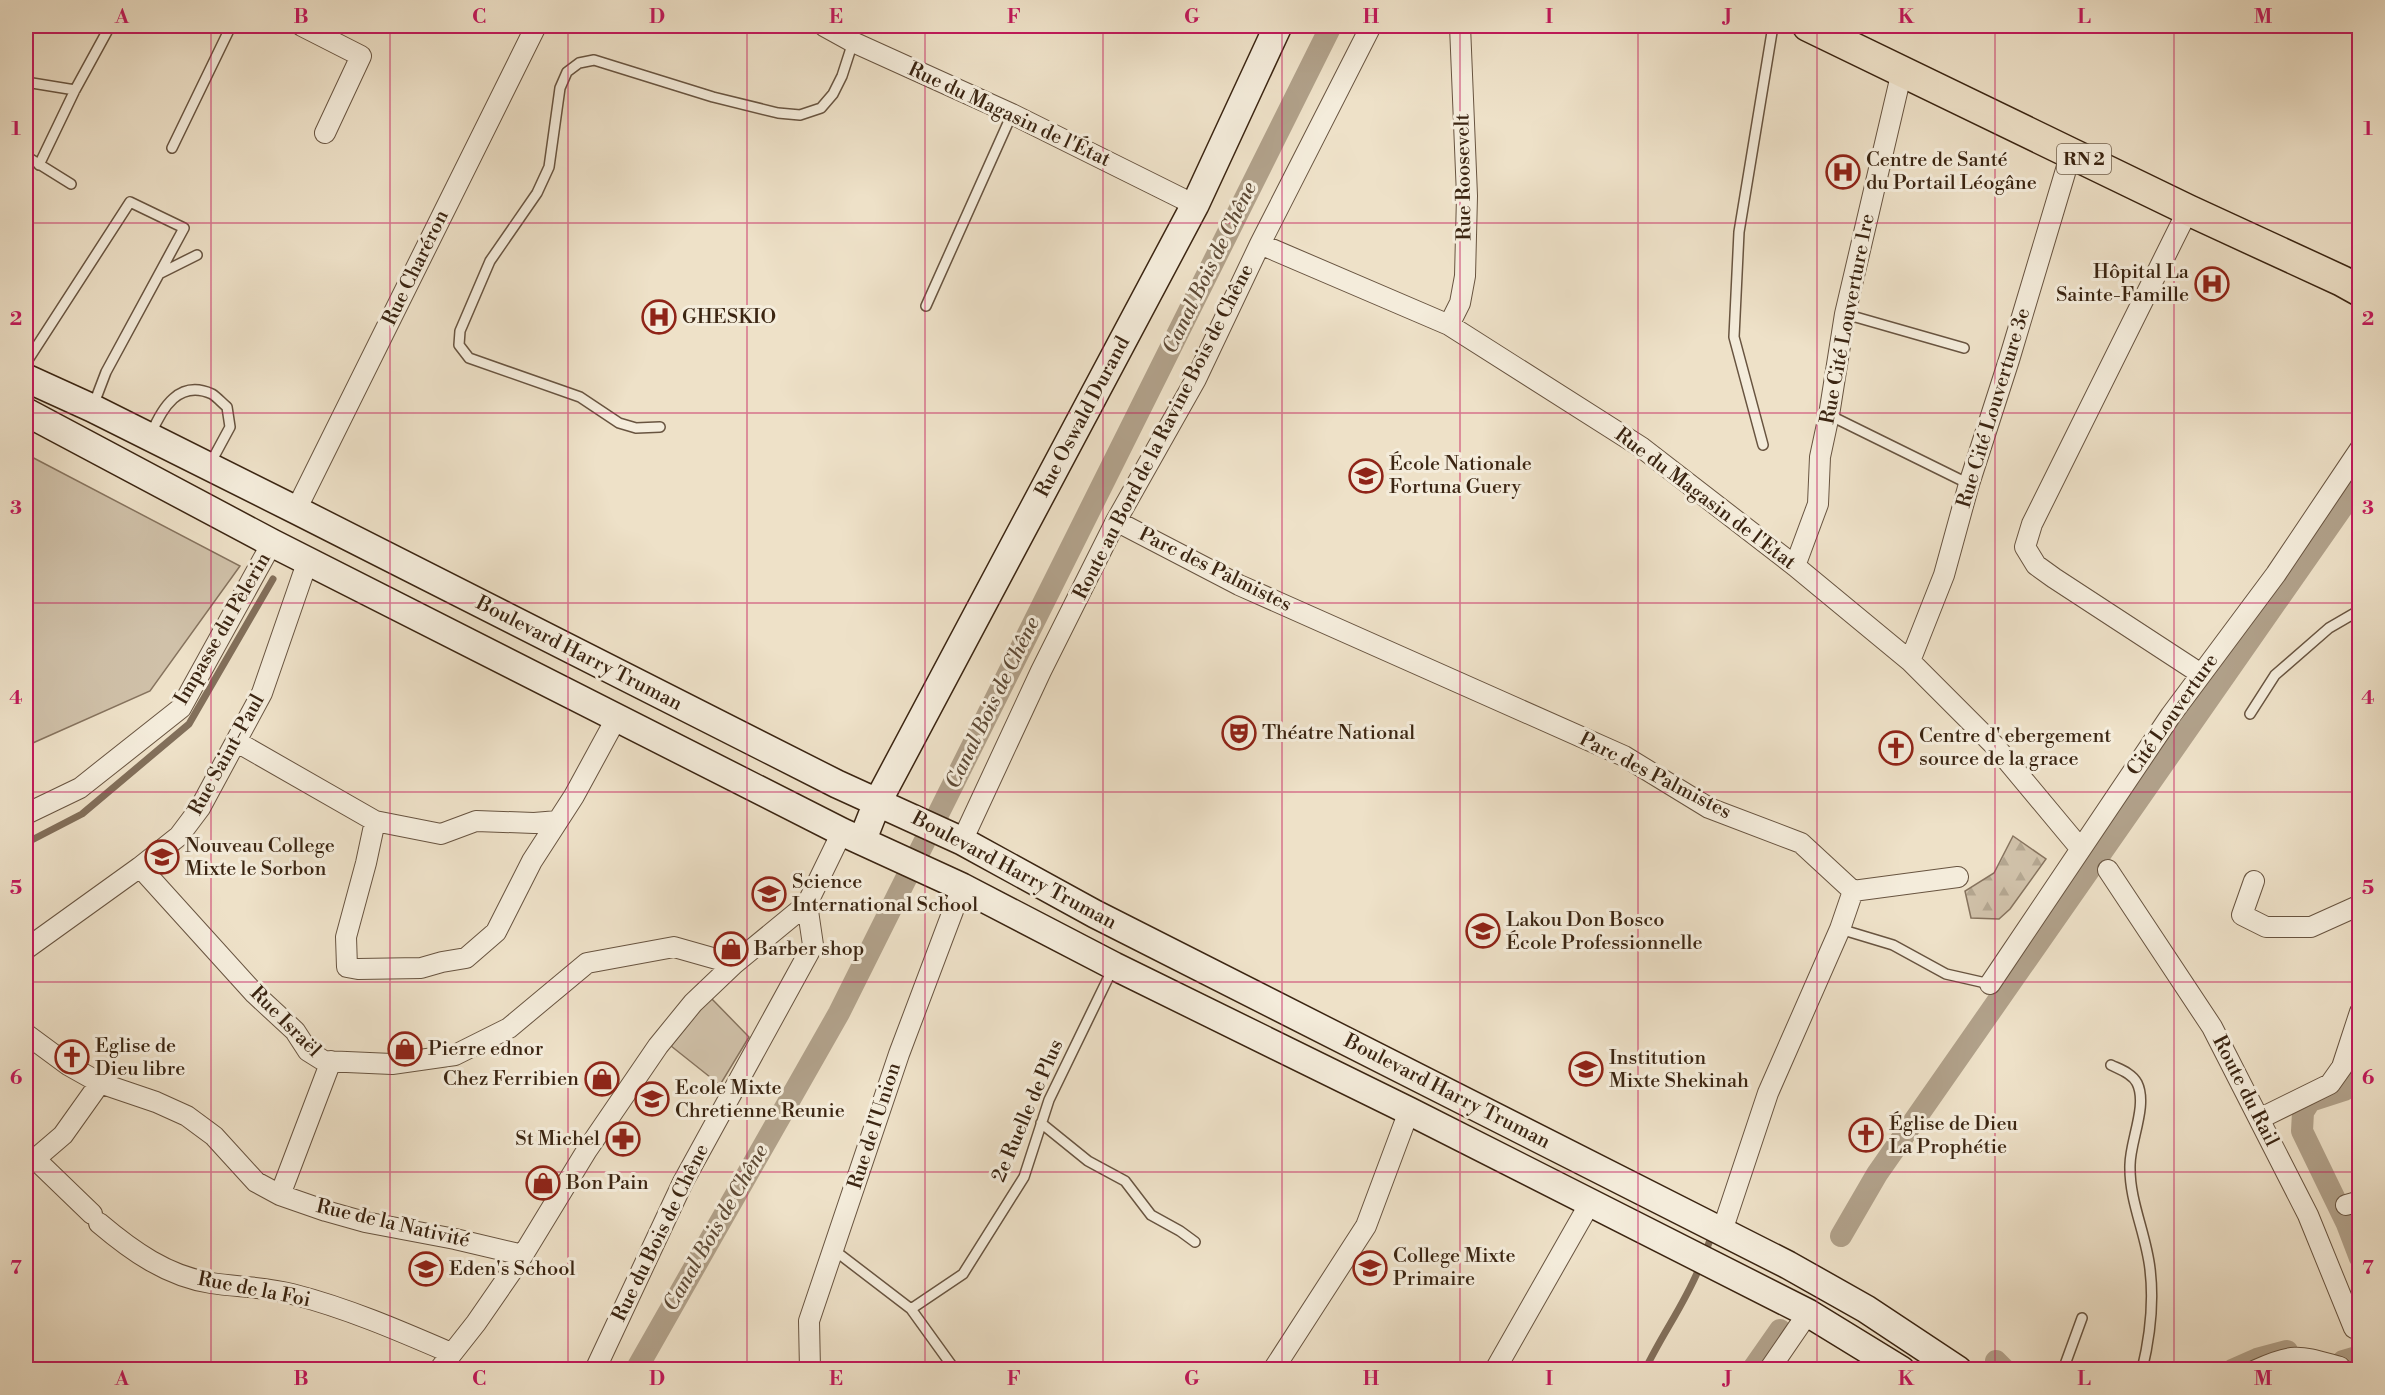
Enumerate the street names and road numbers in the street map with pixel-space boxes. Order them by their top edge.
street label: Rue du Magasin de l'État [904,56,1115,173]
street label: Rue Roosevelt [1450,113,1478,241]
road number: RN 2 [2057,144,2111,174]
street label: Rue Charéron [377,206,455,330]
street label: Rue Cité Louverture 1re [1815,212,1881,426]
street label: Route au Bord de la Ravine Bois de Chêne [1068,260,1260,604]
street label: Rue Cité Louverture 3e [1952,305,2036,511]
street label: Rue Oswald Durand [1030,332,1136,502]
street label: Rue du Magasin de l'Etat [1609,423,1801,575]
street label: Parc des Palmistes [1134,522,1296,618]
street label: Impasse du Pèlerin [169,548,277,709]
street label: Boulevard Harry Truman [471,591,686,717]
street label: Cité Louverture [2122,649,2224,781]
street label: Rue Saint-Paul [183,690,271,820]
street label: Parc des Palmistes [1575,727,1735,825]
street label: Boulevard Harry Truman [906,806,1121,936]
street label: Rue Israël [244,981,326,1063]
street label: Boulevard Harry Truman [1339,1029,1554,1155]
street label: Route du Rail [2206,1031,2284,1151]
street label: 2e Ruelle de Plus [987,1036,1069,1186]
street label: Rue de l'Union [843,1060,907,1192]
street label: Rue du Bois de Chêne [607,1140,715,1326]
street label: Rue de la Nativité [314,1194,472,1254]
street label: Rue de la Foi [195,1267,313,1313]

